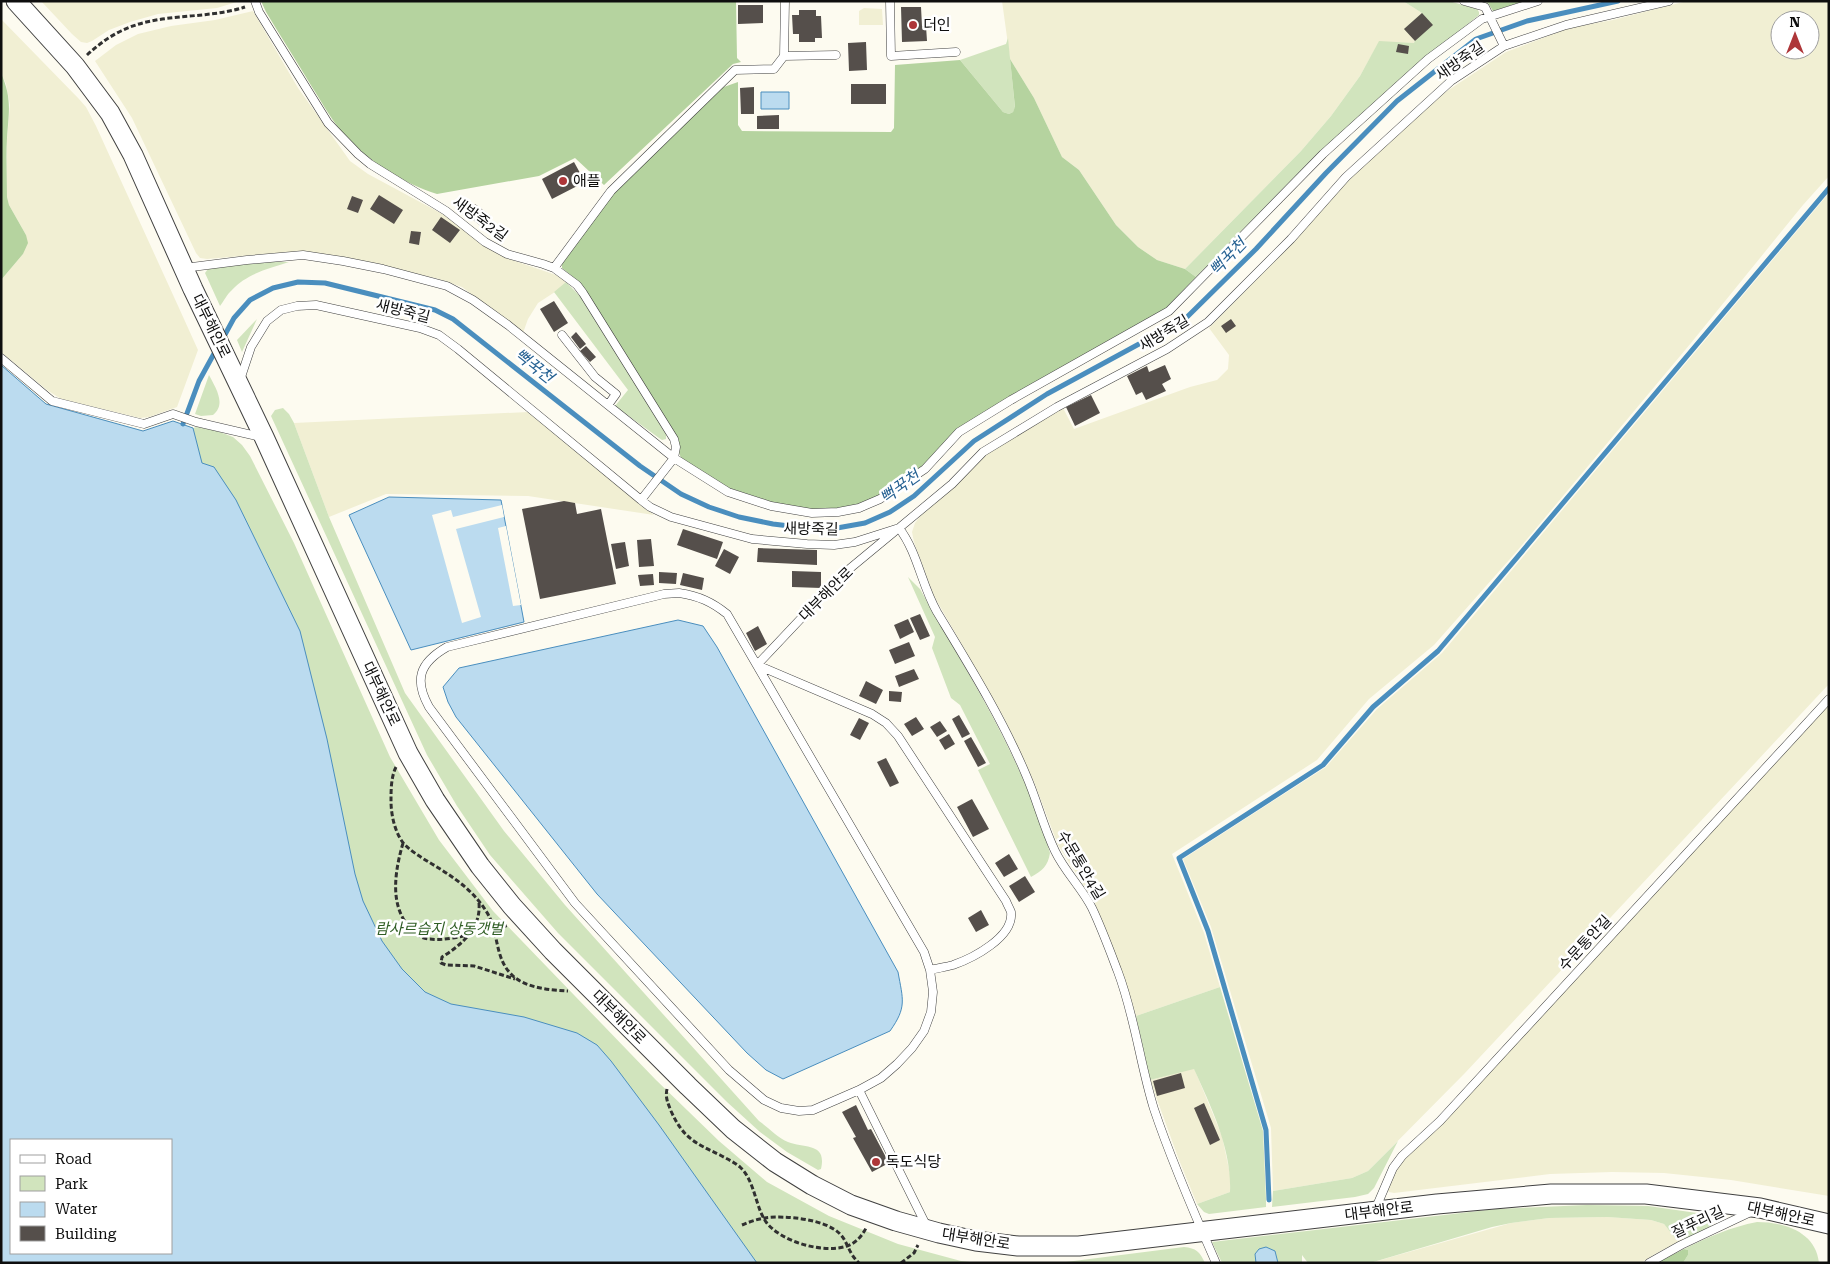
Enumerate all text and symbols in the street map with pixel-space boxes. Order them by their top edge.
north arrow [1770,10,1820,60]
text: N [1790,14,1801,30]
place label: 더인 [923,16,951,34]
marker: 더인 [907,19,919,31]
street label: 새방죽길 [1432,38,1488,84]
place label: 애플 [573,172,601,190]
marker: 애플 [557,175,569,187]
street label: 새방죽2길 [449,193,511,245]
water label: 뻑꾹천 [1206,233,1252,279]
street label: 대부해안로 [188,291,234,361]
street label: 새방죽길 [374,296,432,326]
street label: 새방죽길 [1136,311,1192,355]
water label: 뻑꾹천 [511,345,559,388]
water label: 뻑꾹천 [877,465,925,508]
street label: 새방죽길 [783,520,839,538]
street label: 대부해안로 [795,563,857,625]
street label: 대부해안로 [358,659,404,729]
street label: 수문통안4길 [1053,827,1109,903]
street label: 수문통안길 [1555,912,1615,974]
park label: 람사르습지 상동갯벌 [375,920,505,938]
street label: 대부해안로 [588,986,650,1048]
legend [10,1139,172,1254]
text: Road [55,1150,92,1168]
place label: 독도식당 [886,1153,941,1171]
marker: 독도식당 [870,1156,882,1168]
text: Park [55,1175,89,1193]
street label: 대부해안로 [1344,1198,1414,1224]
street label: 대부해안로 [1745,1198,1817,1230]
text: Water [55,1200,97,1218]
street label: 잘푸리길 [1669,1202,1727,1242]
text: Building [55,1225,117,1243]
street label: 대부해안로 [941,1225,1011,1253]

